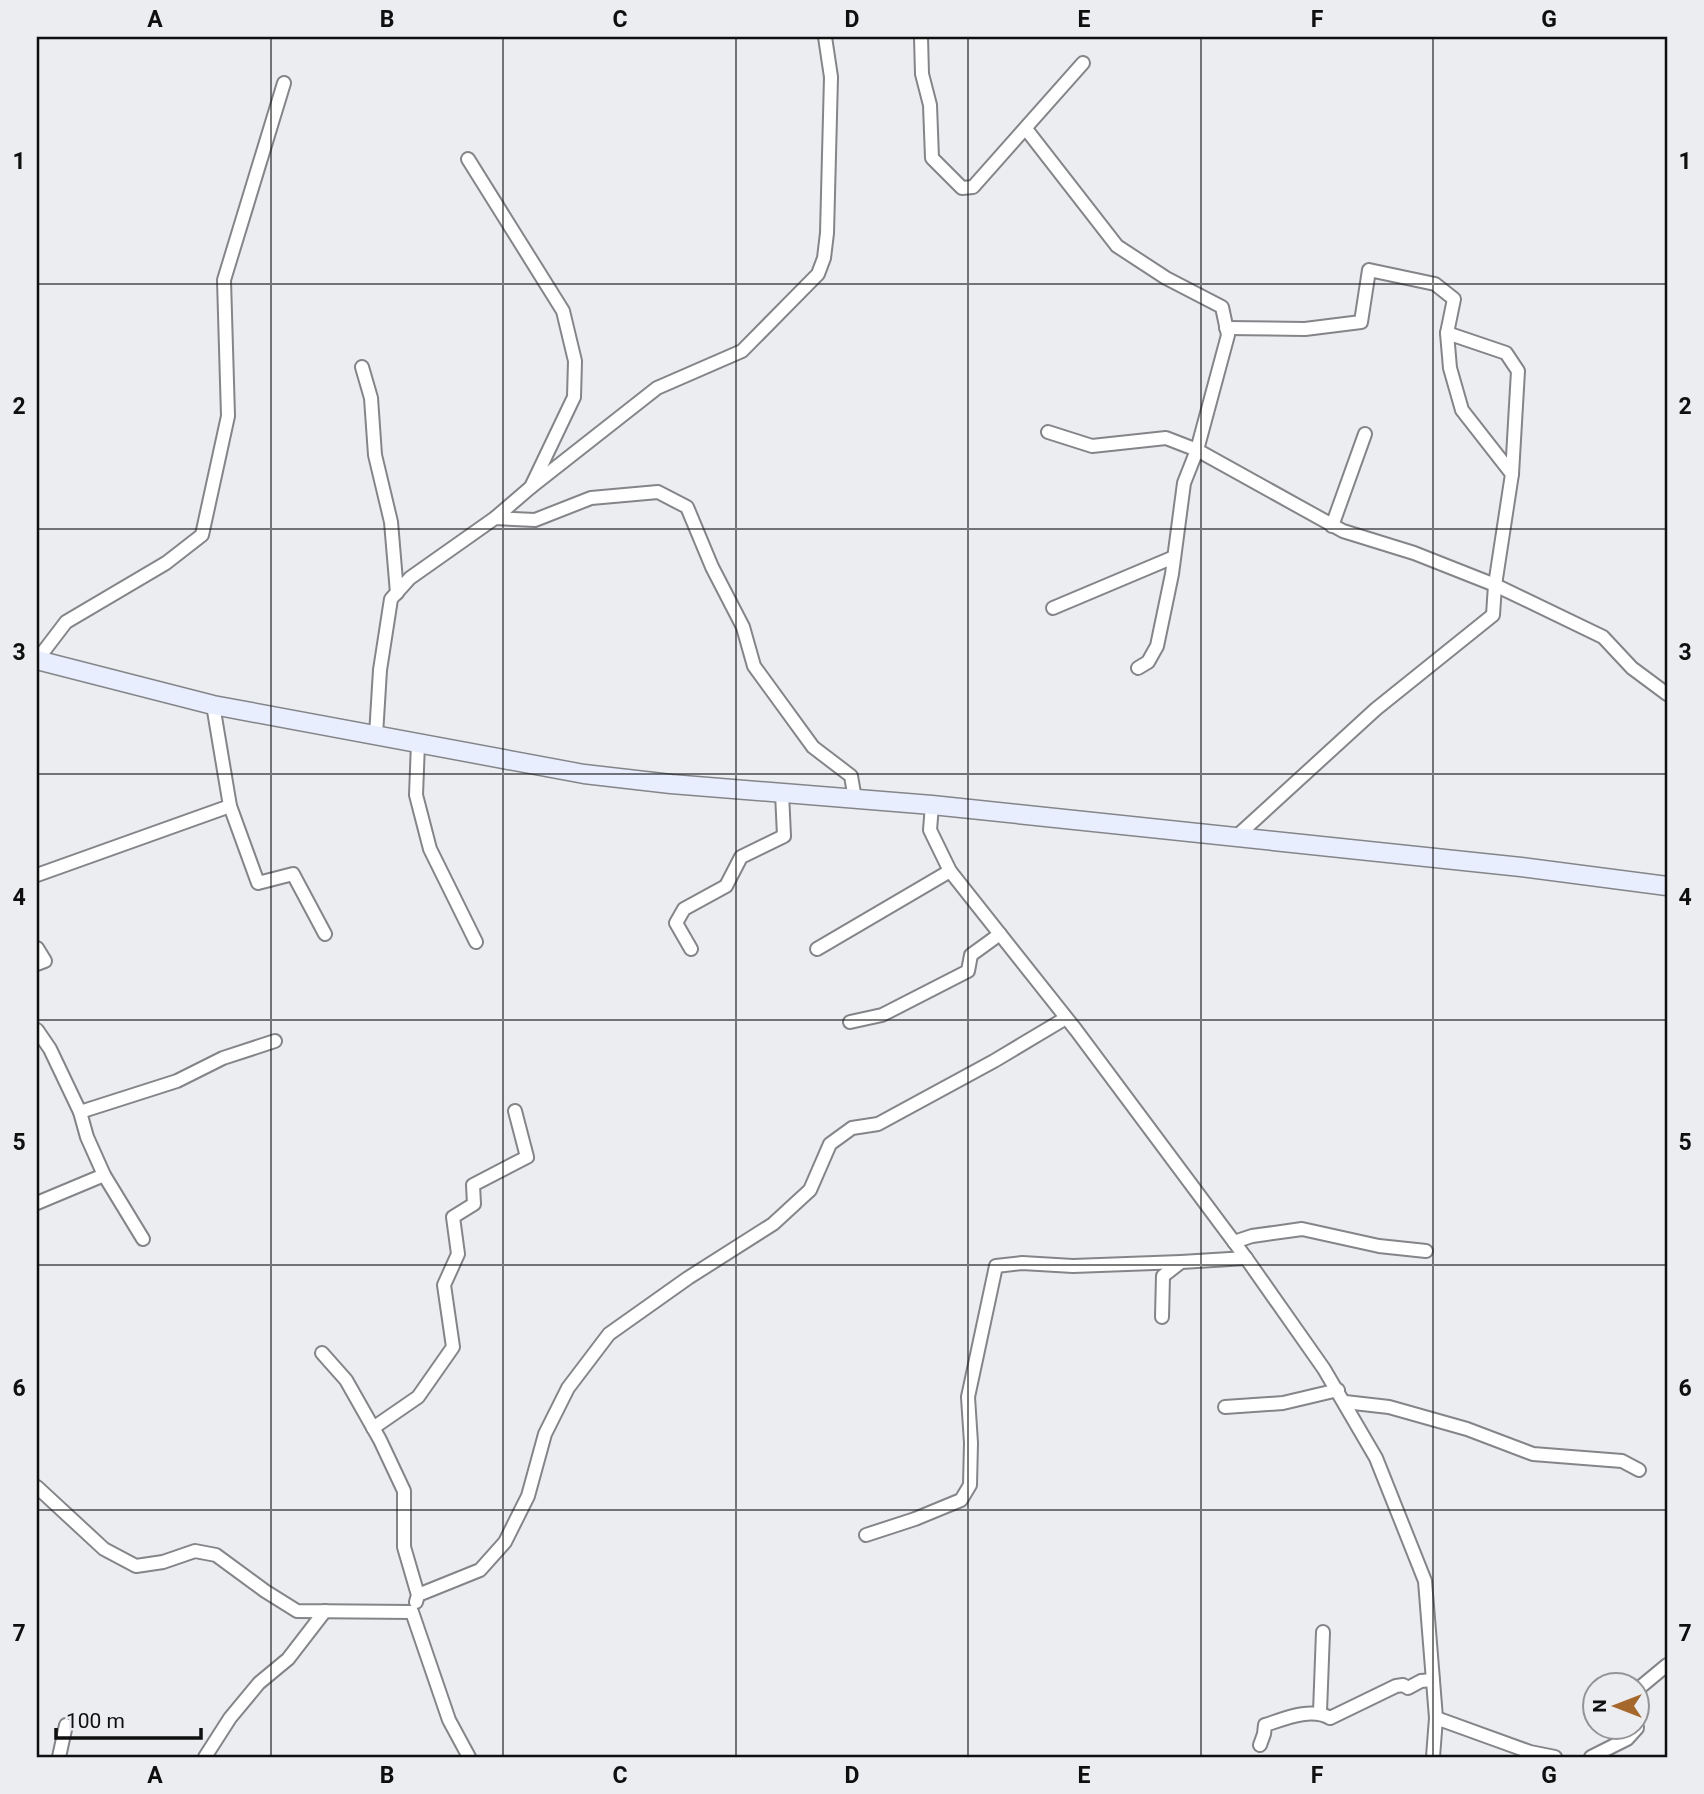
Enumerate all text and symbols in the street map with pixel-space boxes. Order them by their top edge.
text: A [147,6,163,33]
text: B [380,6,394,33]
text: C [612,6,628,33]
text: D [845,6,859,33]
text: E [1078,6,1091,33]
text: F [1311,6,1324,33]
text: G [1541,6,1557,33]
text: 1 [12,148,26,175]
text: 1 [1678,148,1692,175]
text: 2 [12,393,26,420]
text: 2 [1678,393,1692,420]
text: 3 [12,639,26,666]
text: 3 [1678,639,1692,666]
text: 4 [12,884,26,911]
text: 4 [1678,884,1692,911]
text: 5 [12,1129,26,1156]
text: 5 [1678,1129,1692,1156]
text: 6 [12,1375,26,1402]
text: 6 [1678,1375,1692,1402]
text: 7 [12,1620,26,1647]
text: 7 [1678,1620,1692,1647]
north arrow [1582,1672,1652,1742]
scale bar [56,1696,201,1740]
text: N [1588,1699,1611,1713]
text: 100 m [66,1709,125,1733]
text: A [147,1762,163,1789]
text: B [380,1762,394,1789]
text: C [612,1762,628,1789]
text: D [845,1762,859,1789]
text: E [1078,1762,1091,1789]
text: F [1311,1762,1324,1789]
text: G [1541,1762,1557,1789]

